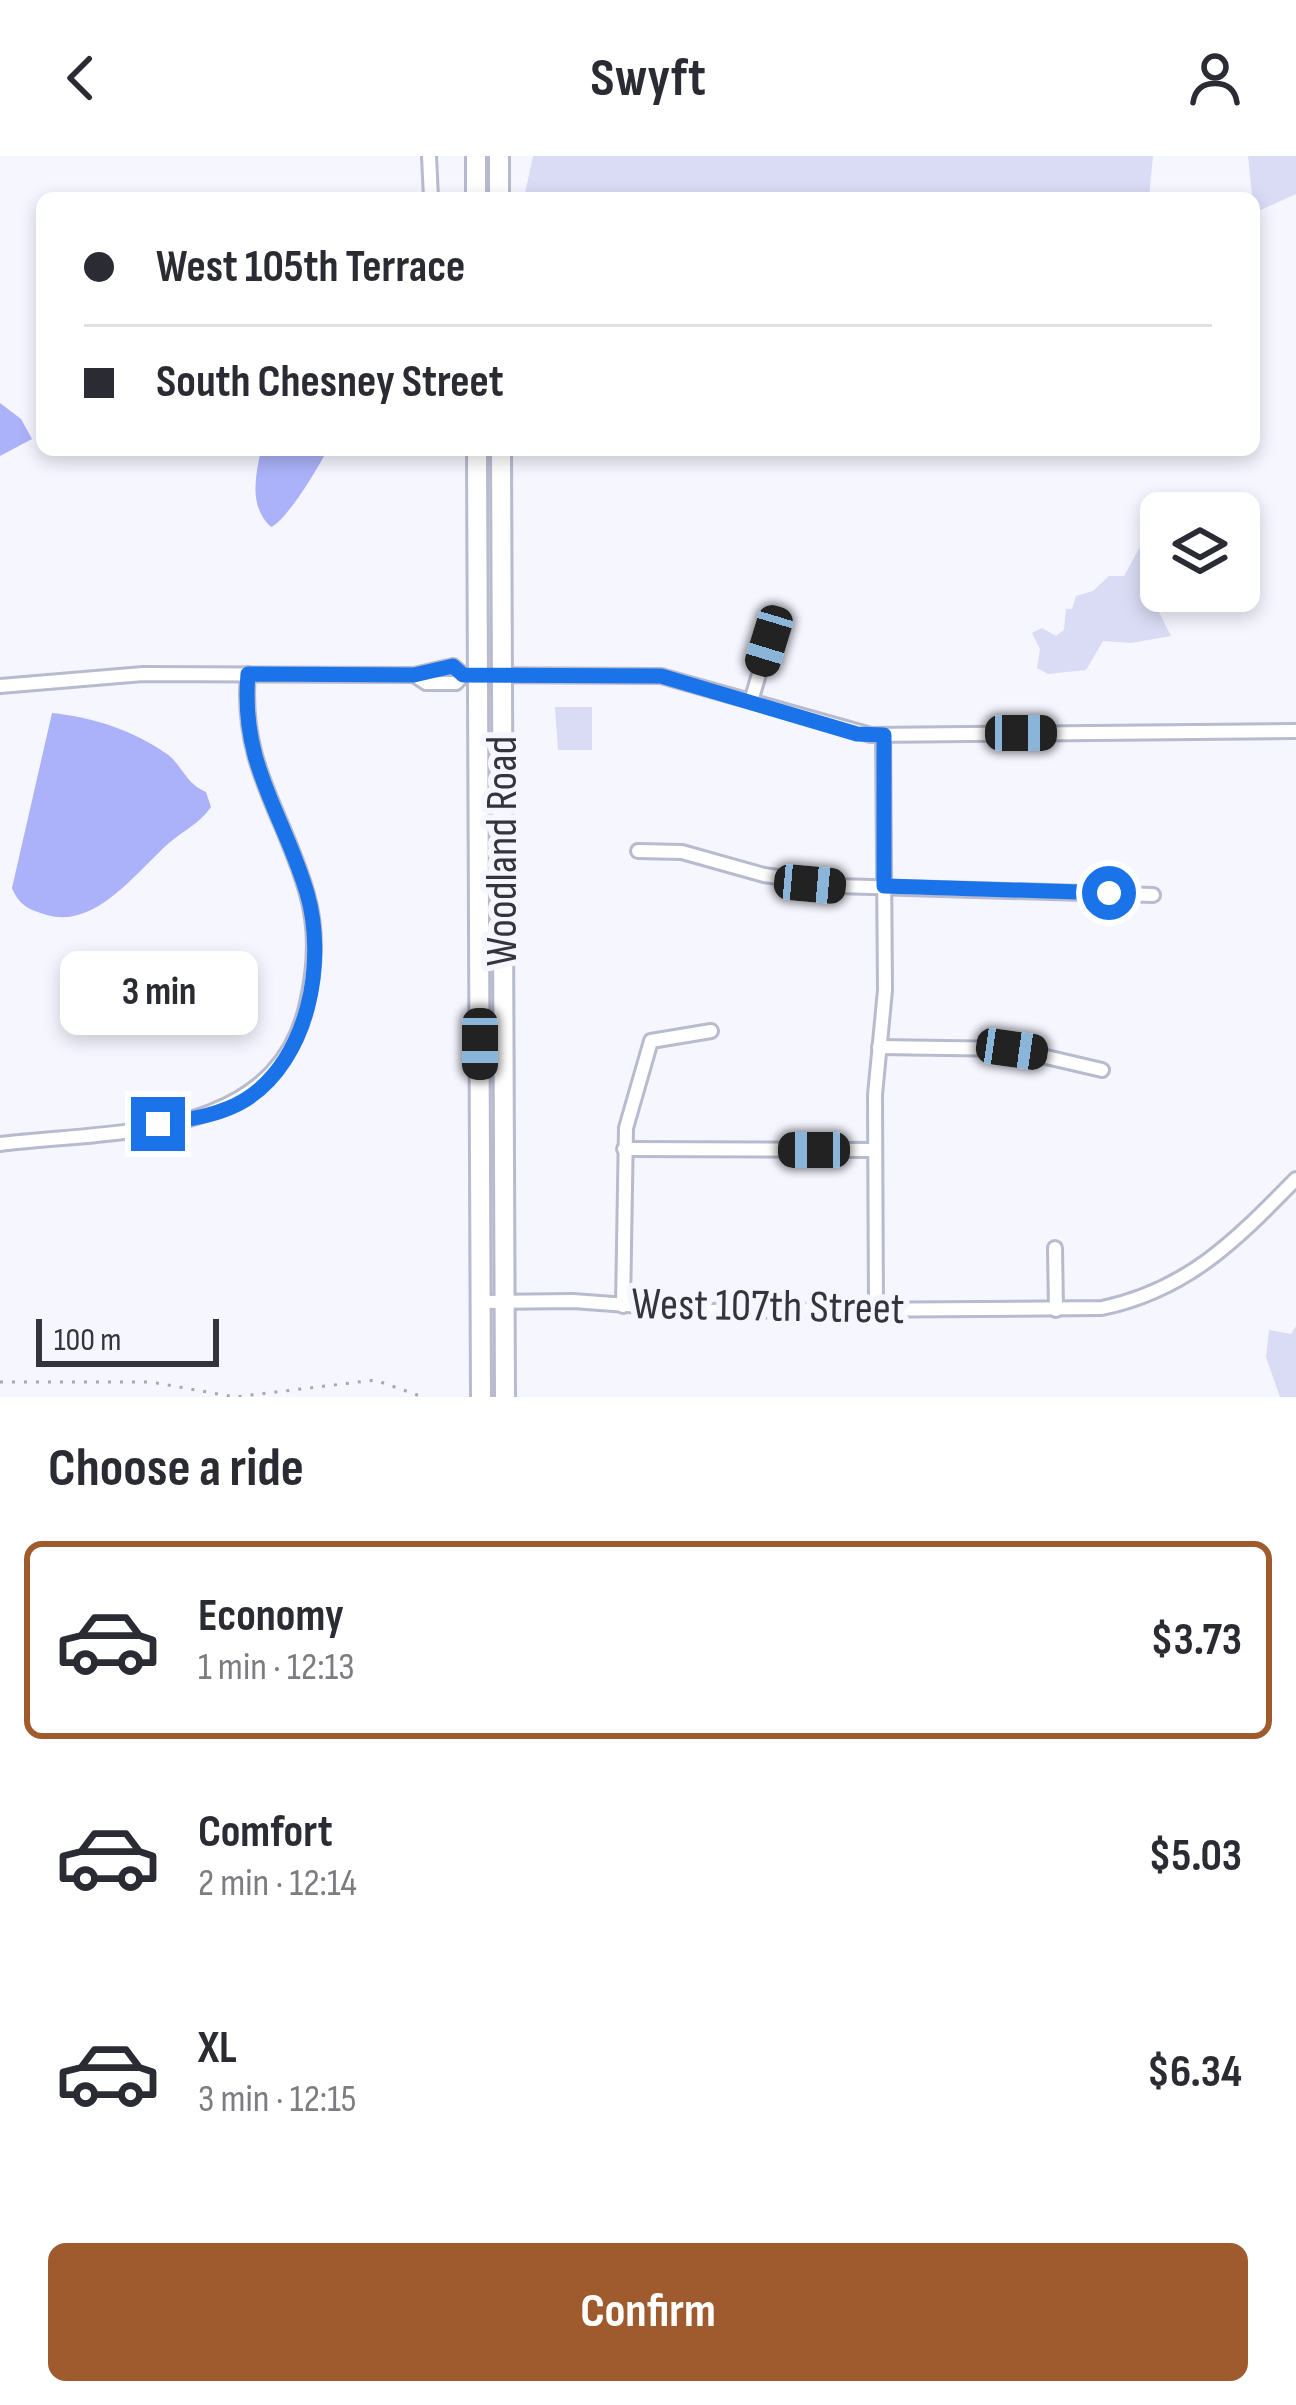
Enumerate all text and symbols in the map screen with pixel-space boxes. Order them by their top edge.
icon: back [48,45,114,111]
icon: person [1182,45,1248,111]
text: Swyft [590,46,706,111]
text: West 105th Terrace [156,240,465,295]
text: South Chesney Street [156,355,504,410]
map controls [1140,492,1260,612]
button: layers [1140,492,1260,612]
car [741,601,797,681]
car [985,715,1057,751]
street label: Woodland Road [475,736,530,966]
car [773,863,847,905]
route start [1082,866,1136,920]
callout: 3 min [59,950,257,1034]
text: 3 min [122,969,196,1016]
car [462,1008,498,1080]
car [974,1026,1050,1072]
route end [131,1097,185,1151]
car [778,1132,850,1168]
street label: West 107th Street [631,1277,905,1337]
scale bar [36,1313,219,1366]
text: 100 m [54,1320,121,1360]
text: Choose a ride [48,1436,304,1501]
icon: car [54,1586,162,1694]
text: Economy [198,1589,344,1644]
text: $3.73 [1150,1613,1242,1668]
text: 1 min · 12:13 [198,1644,355,1691]
icon: car [54,1802,162,1910]
text: Comfort [198,1805,333,1860]
text: $5.03 [1148,1829,1242,1884]
text: 2 min · 12:14 [198,1860,357,1907]
icon: car [54,2018,162,2126]
text: XL [198,2021,237,2076]
text: $6.34 [1147,2045,1242,2100]
text: 3 min · 12:15 [198,2076,357,2123]
button: Confirm [48,2243,1248,2381]

